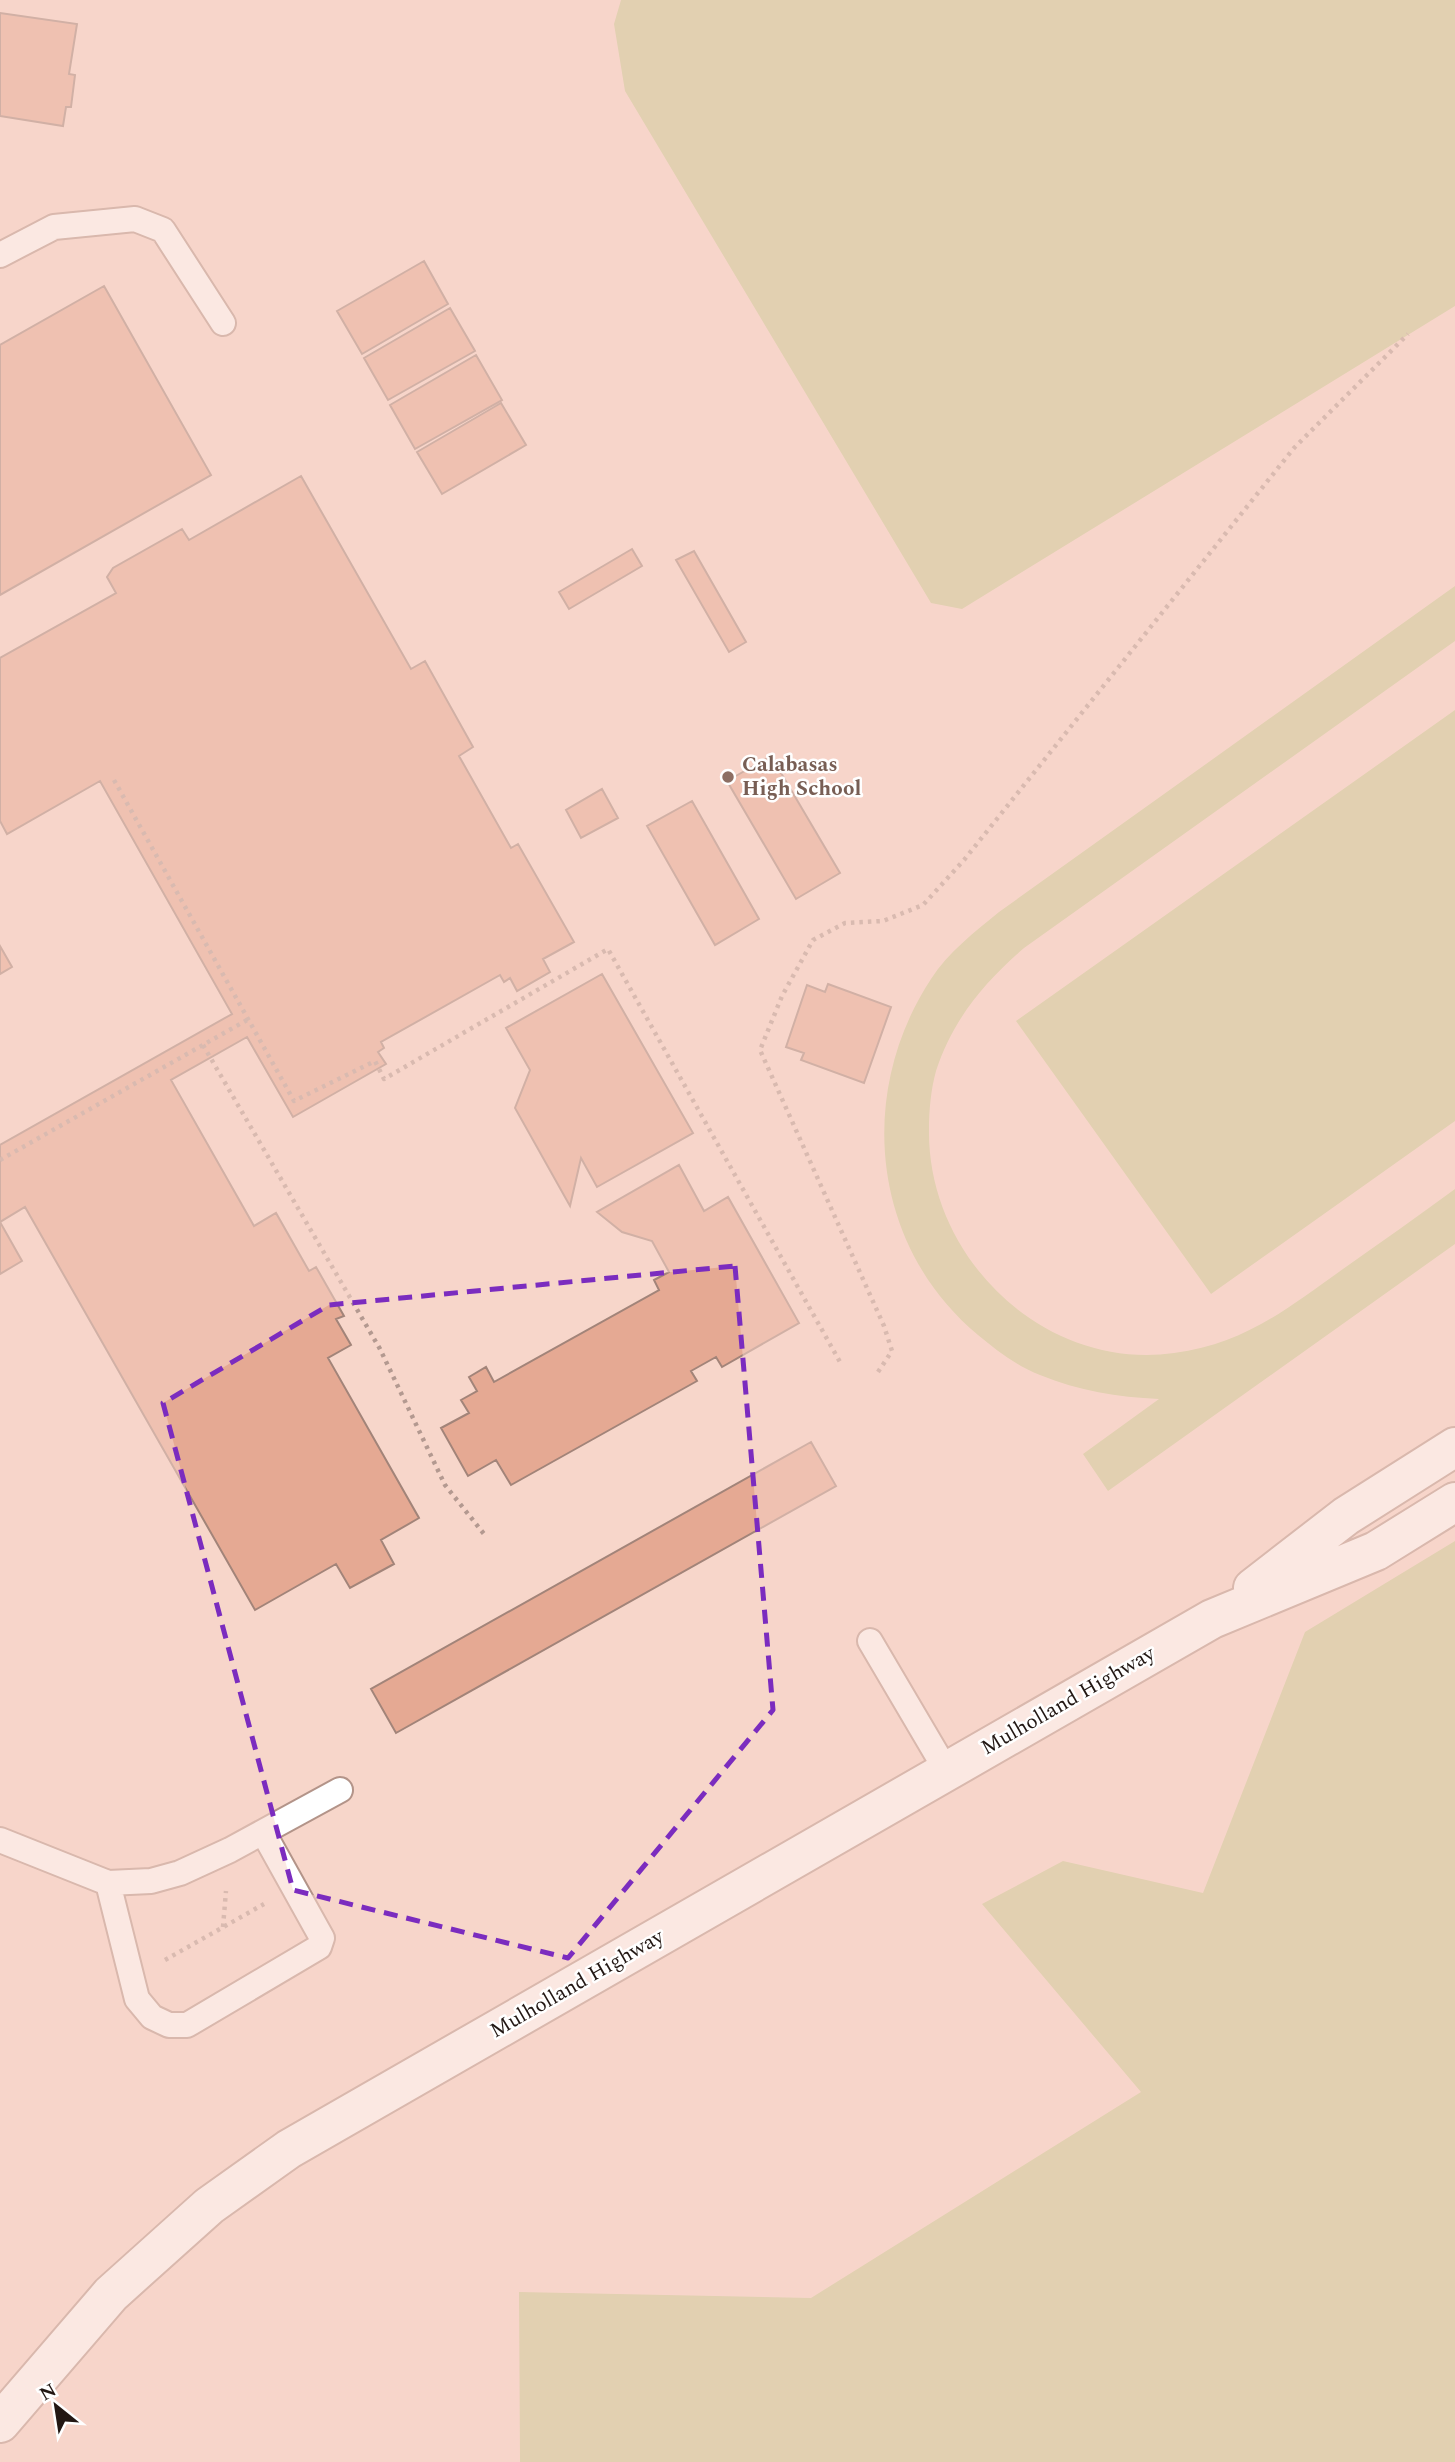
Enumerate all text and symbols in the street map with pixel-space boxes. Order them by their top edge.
place label: Calabasas High School [742,749,862,805]
marker: Calabasas High School [720,769,736,785]
street label: Mulholland Highway [975,1638,1162,1764]
street label: Mulholland Highway [484,1921,671,2047]
north arrow [21,2371,91,2441]
text: N [34,2376,62,2409]

